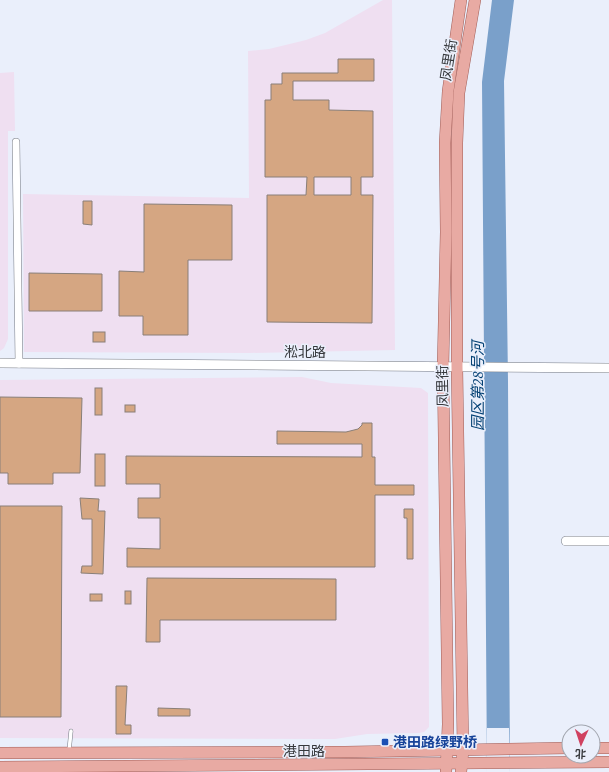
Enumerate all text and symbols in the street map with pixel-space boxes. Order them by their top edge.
street label: 凤里街 [435,38,463,82]
water label: 园区第28号河 [467,338,490,431]
street label: 淞北路 [284,342,326,363]
street label: 凤里街 [432,365,454,407]
north arrow [561,724,601,764]
place label: 港田路绿野桥 [393,732,477,753]
marker: 港田路绿野桥 [380,737,390,747]
street label: 港田路 [283,741,325,762]
text: 北 [575,745,586,762]

